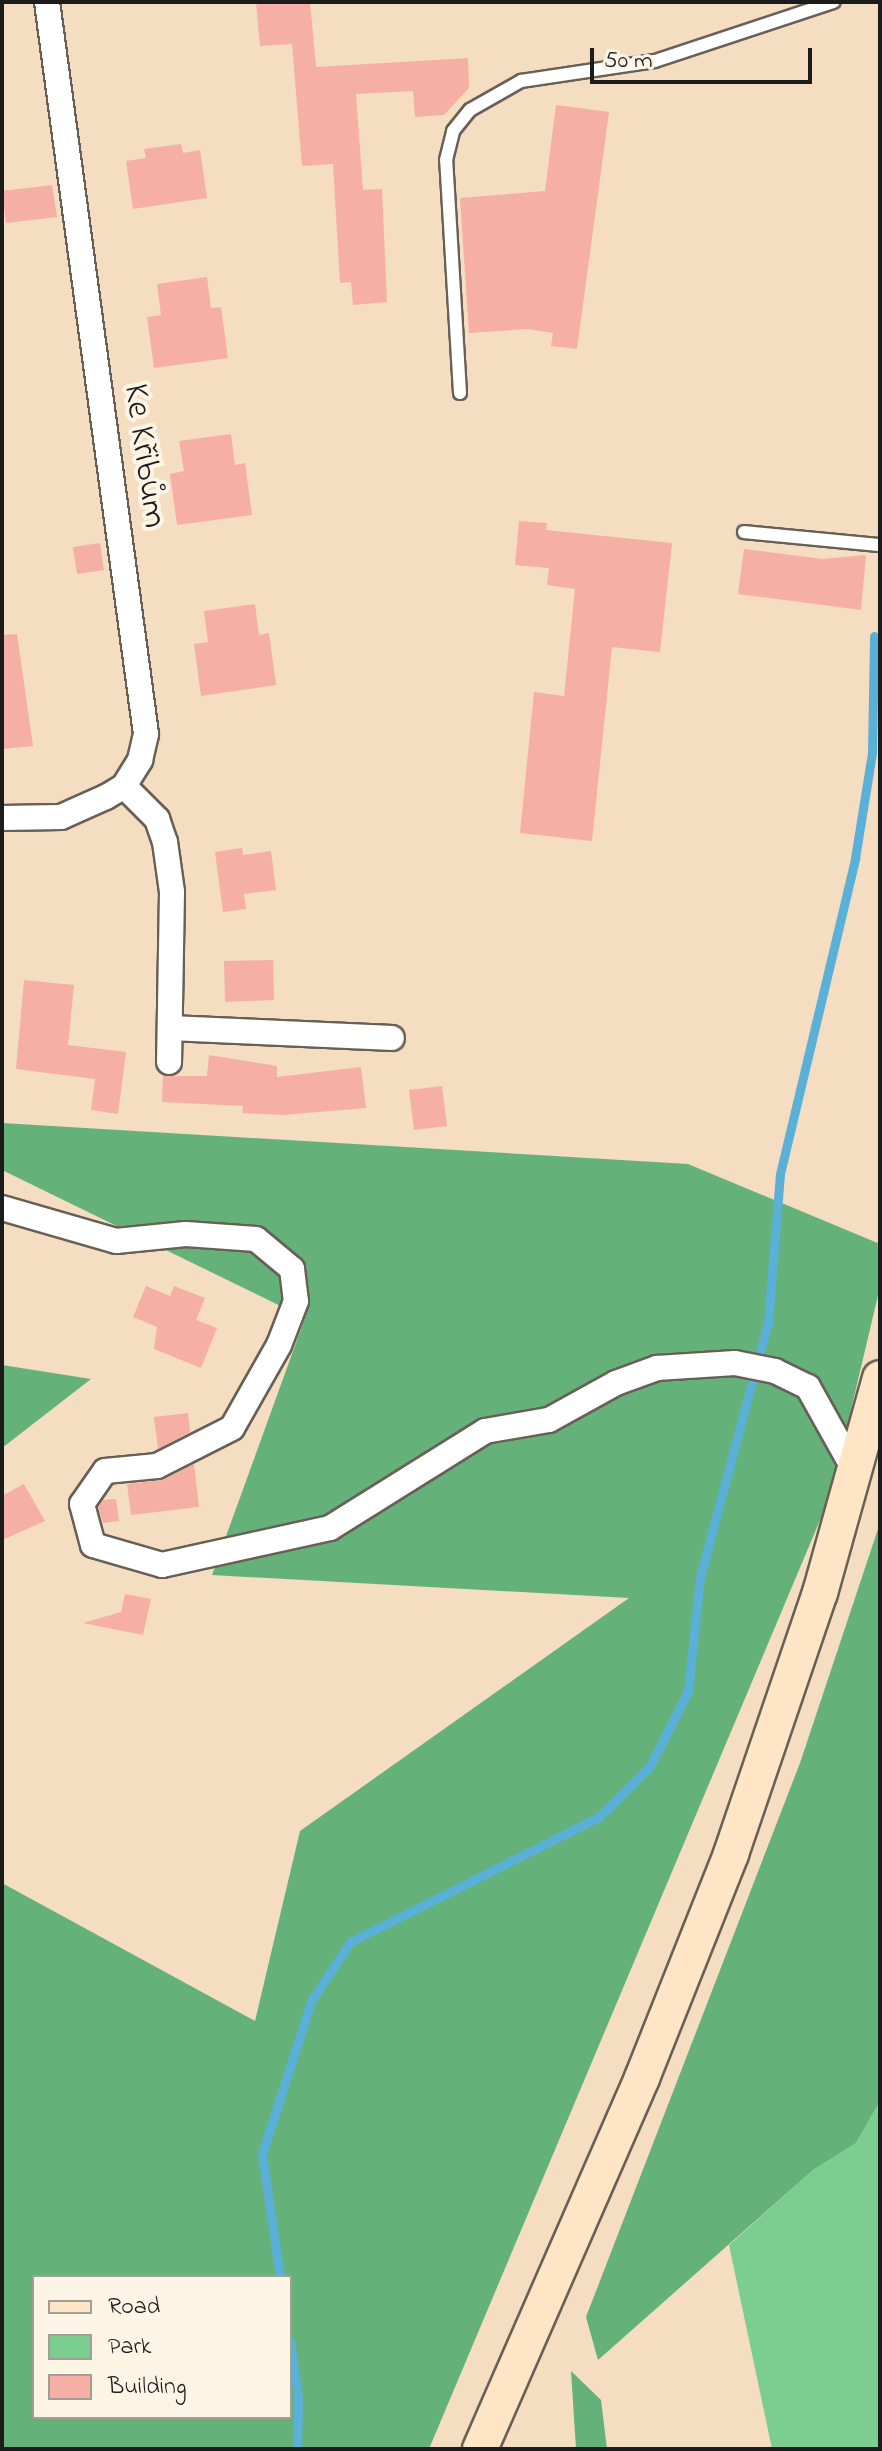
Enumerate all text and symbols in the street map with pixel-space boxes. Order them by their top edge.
scale bar [594,32,816,82]
text: 50 m [604,44,653,79]
street label: Ke Křibům [113,381,175,531]
legend [32,2275,292,2419]
text: Road [108,2290,160,2325]
text: Park [108,2330,151,2365]
text: Building [108,2370,187,2405]

